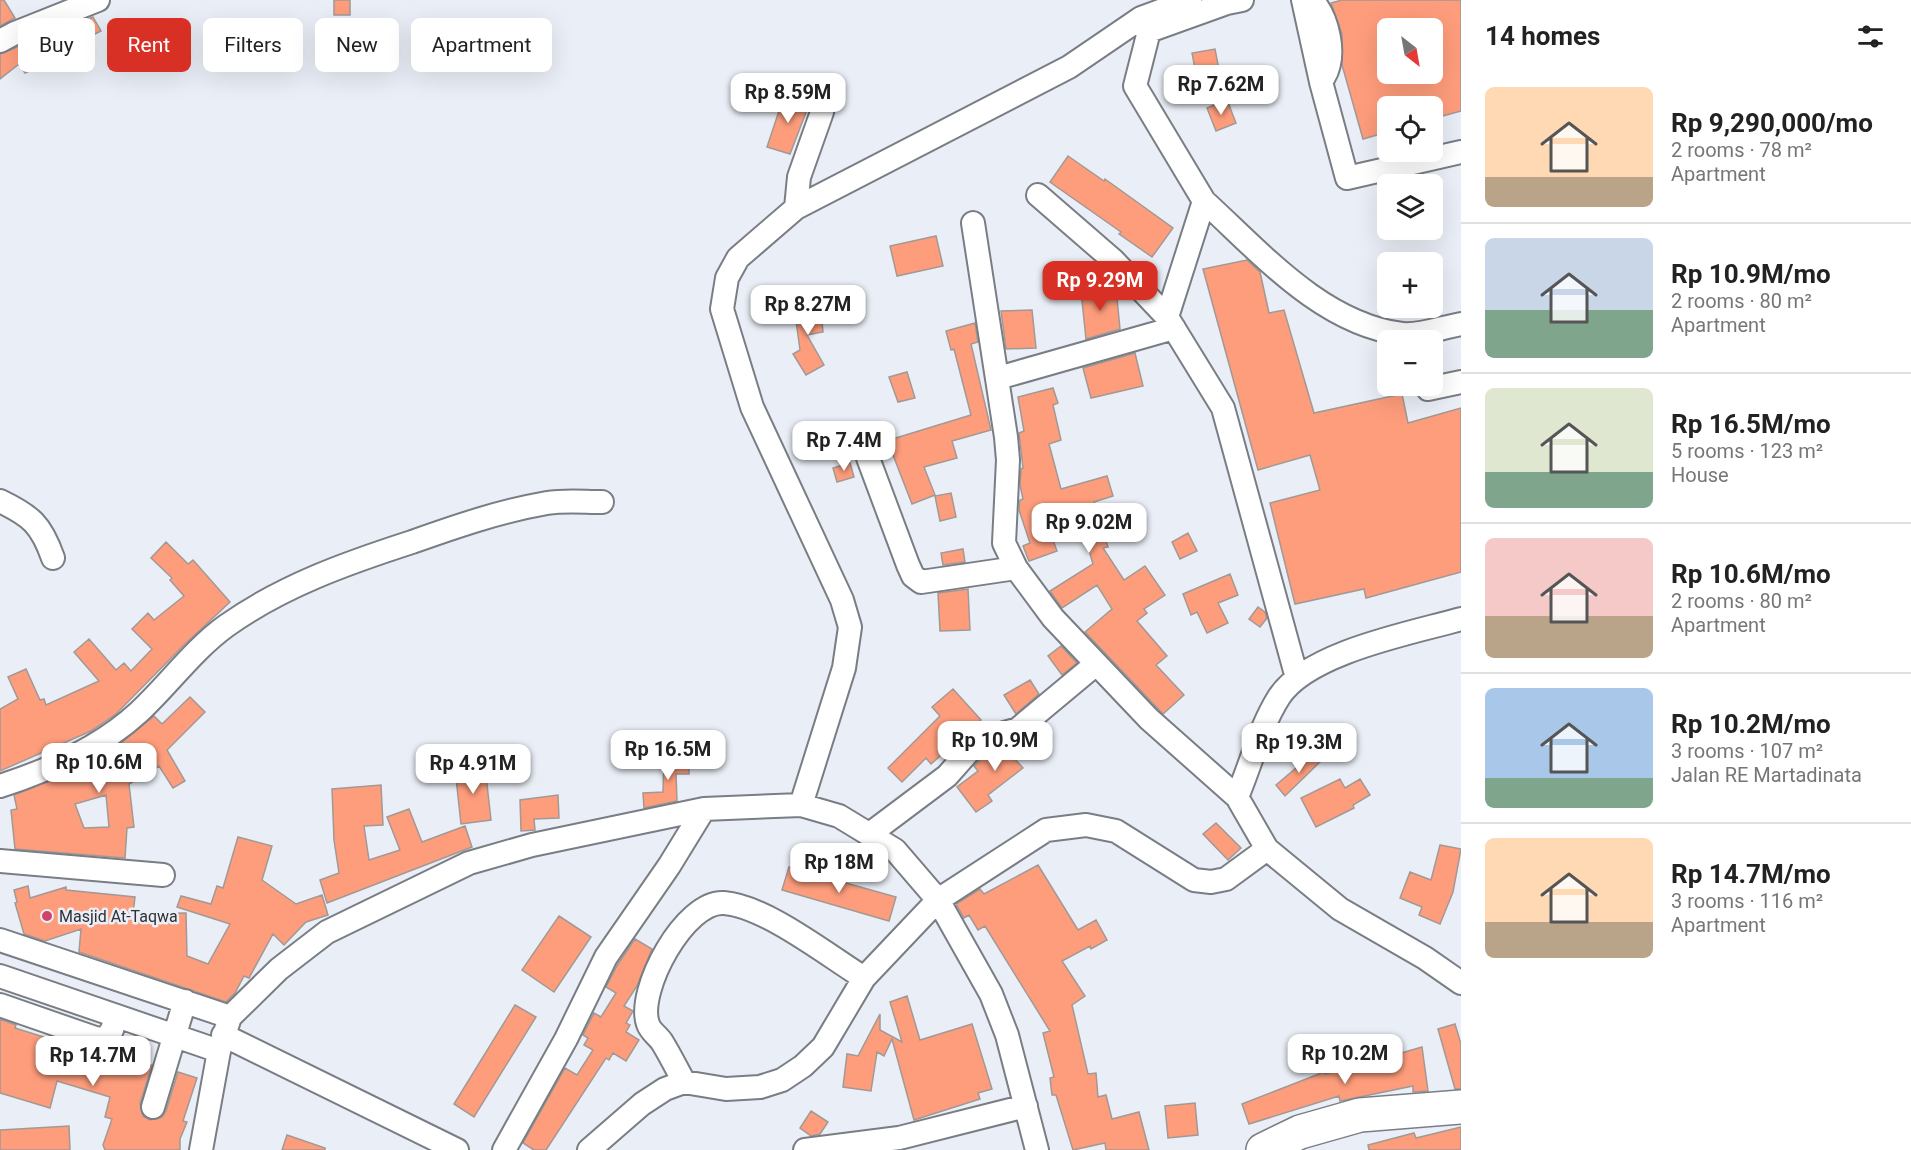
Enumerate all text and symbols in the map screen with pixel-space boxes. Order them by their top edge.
chip: Buy [18,18,95,72]
chip: Rent [107,18,191,72]
chip: Filters [203,18,303,72]
chip: New [315,18,399,72]
chip: Apartment [411,18,552,72]
north arrow [1377,18,1443,84]
map controls [1377,18,1443,396]
icon: filters [1854,20,1887,53]
text: 14 homes [1485,21,1600,51]
pin: Rp 7.62M [1159,65,1283,116]
text: Rp 7.62M [1178,72,1264,96]
pin: Rp 8.59M [726,73,850,124]
text: Rp 8.59M [745,80,831,104]
button: locate [1377,96,1443,162]
text: Rp 9,290,000/mo [1671,108,1873,138]
icon: home [1533,111,1605,183]
text: 2 rooms · 78 m² [1671,138,1812,162]
text: Apartment [1671,162,1766,186]
button: layers [1377,174,1443,240]
button: + [1377,252,1443,318]
text: Rp 10.9M/mo [1671,259,1831,289]
pin: Rp 9.29M [1038,261,1162,312]
icon: home [1533,262,1605,334]
text: Rp 9.29M [1057,268,1143,292]
pin: Rp 8.27M [746,285,870,336]
text: 2 rooms · 80 m² [1671,289,1812,313]
text: Rp 8.27M [765,292,851,316]
text: Apartment [1671,313,1766,337]
button: − [1377,330,1443,396]
text: Rp 16.5M/mo [1671,409,1831,439]
icon: home [1533,412,1605,484]
pin: Rp 7.4M [789,421,899,472]
text: Rp 7.4M [806,428,882,452]
text: 5 rooms · 123 m² [1671,439,1823,463]
text: House [1671,463,1729,487]
pin: Rp 9.02M [1027,503,1151,554]
text: Rp 9.02M [1046,510,1132,534]
text: Rp 10.6M/mo [1671,559,1831,589]
icon: home [1533,562,1605,634]
text: 2 rooms · 80 m² [1671,589,1812,613]
text: Apartment [1671,613,1766,637]
text: Rp 10.2M/mo [1671,709,1831,739]
icon: home [1533,712,1605,784]
pin: Rp 10.9M [933,721,1057,772]
pin: Rp 19.3M [1237,723,1361,774]
text: Rp 10.9M [952,728,1038,752]
pin: Rp 16.5M [606,730,730,781]
text: Rp 19.3M [1256,730,1342,754]
text: Rp 16.5M [625,737,711,761]
text: 3 rooms · 107 m² [1671,739,1823,763]
pin: Rp 10.6M [37,743,161,794]
pin: Rp 4.91M [411,744,535,795]
text: Rp 10.6M [56,750,142,774]
text: Rp 4.91M [430,751,516,775]
text: Jalan RE Martadinata [1671,763,1862,787]
pin: Rp 18M [790,843,888,894]
text: Rp 18M [804,850,874,874]
text: Rp 14.7M/mo [1671,859,1831,889]
icon: home [1533,862,1605,934]
text: 3 rooms · 116 m² [1671,889,1823,913]
place label: Masjid At-Taqwa [59,907,178,926]
marker: Masjid At-Taqwa [40,909,54,923]
text: Apartment [1671,913,1766,937]
pin: Rp 10.2M [1283,1034,1407,1085]
pin: Rp 14.7M [31,1036,155,1087]
text: Rp 10.2M [1302,1041,1388,1065]
text: Rp 14.7M [50,1043,136,1067]

